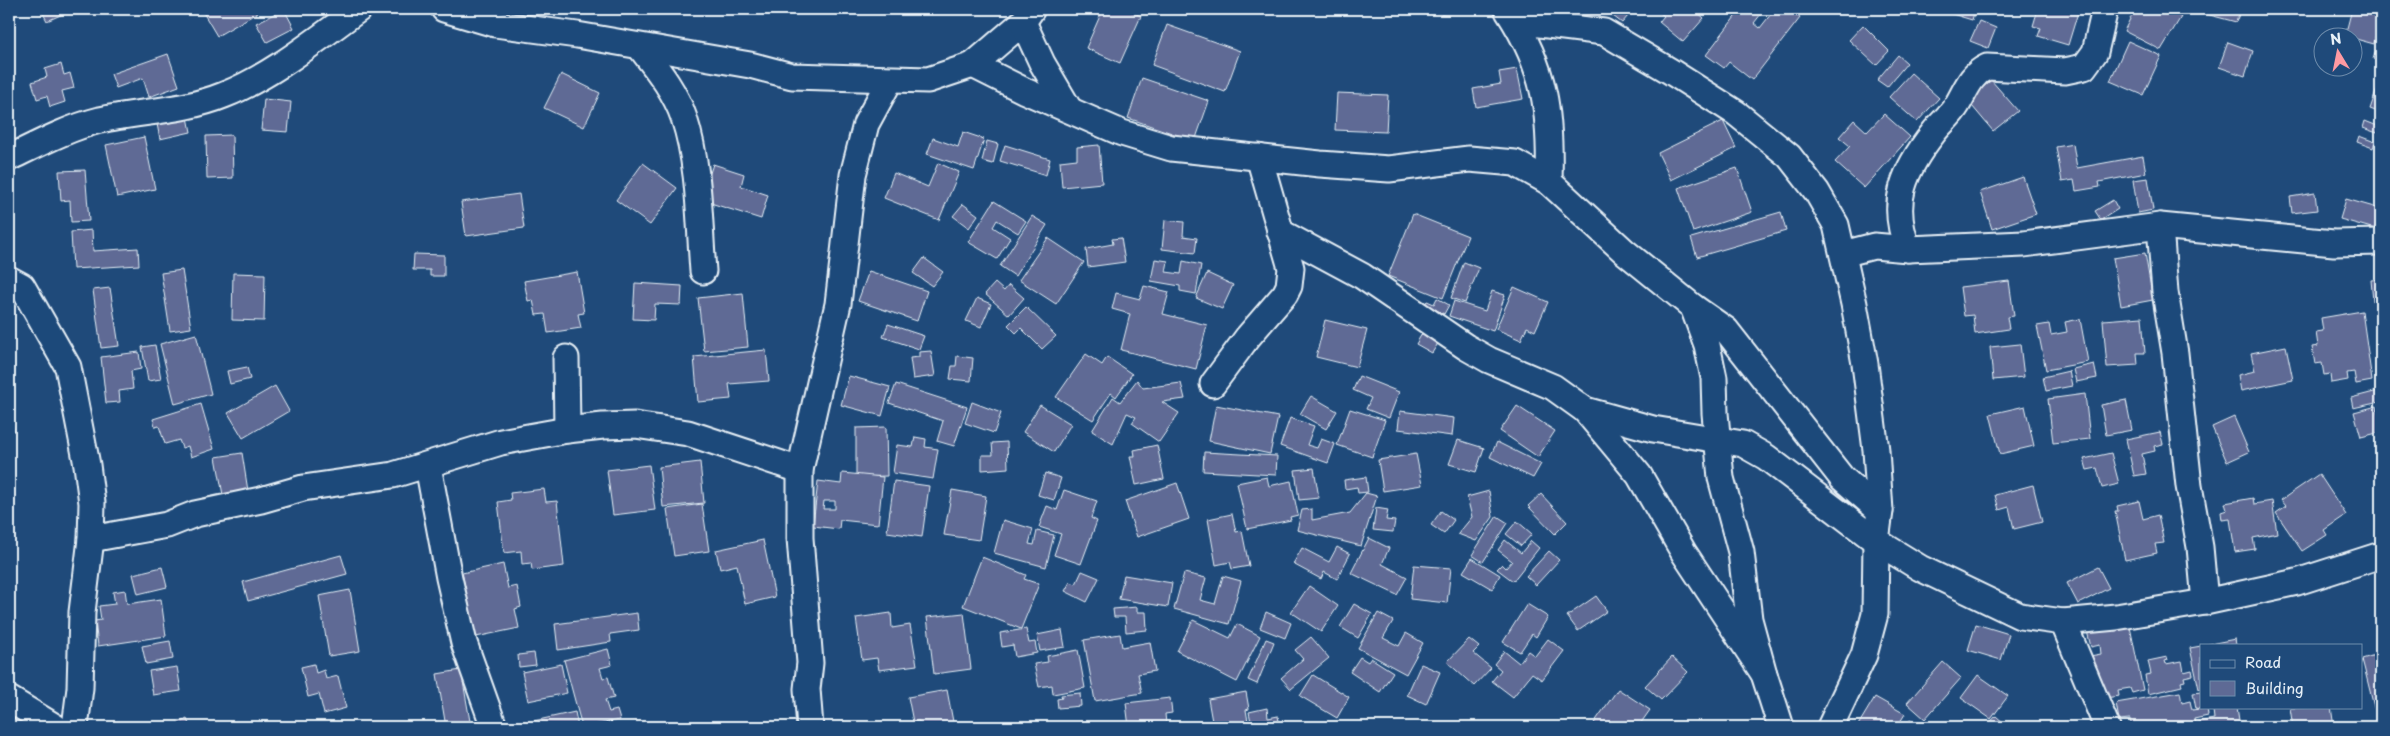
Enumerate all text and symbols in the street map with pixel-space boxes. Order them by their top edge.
text: N [2328,27,2343,50]
north arrow [2312,28,2362,78]
legend [2200,644,2362,708]
text: Road [2245,650,2281,673]
text: Building [2245,676,2304,699]

